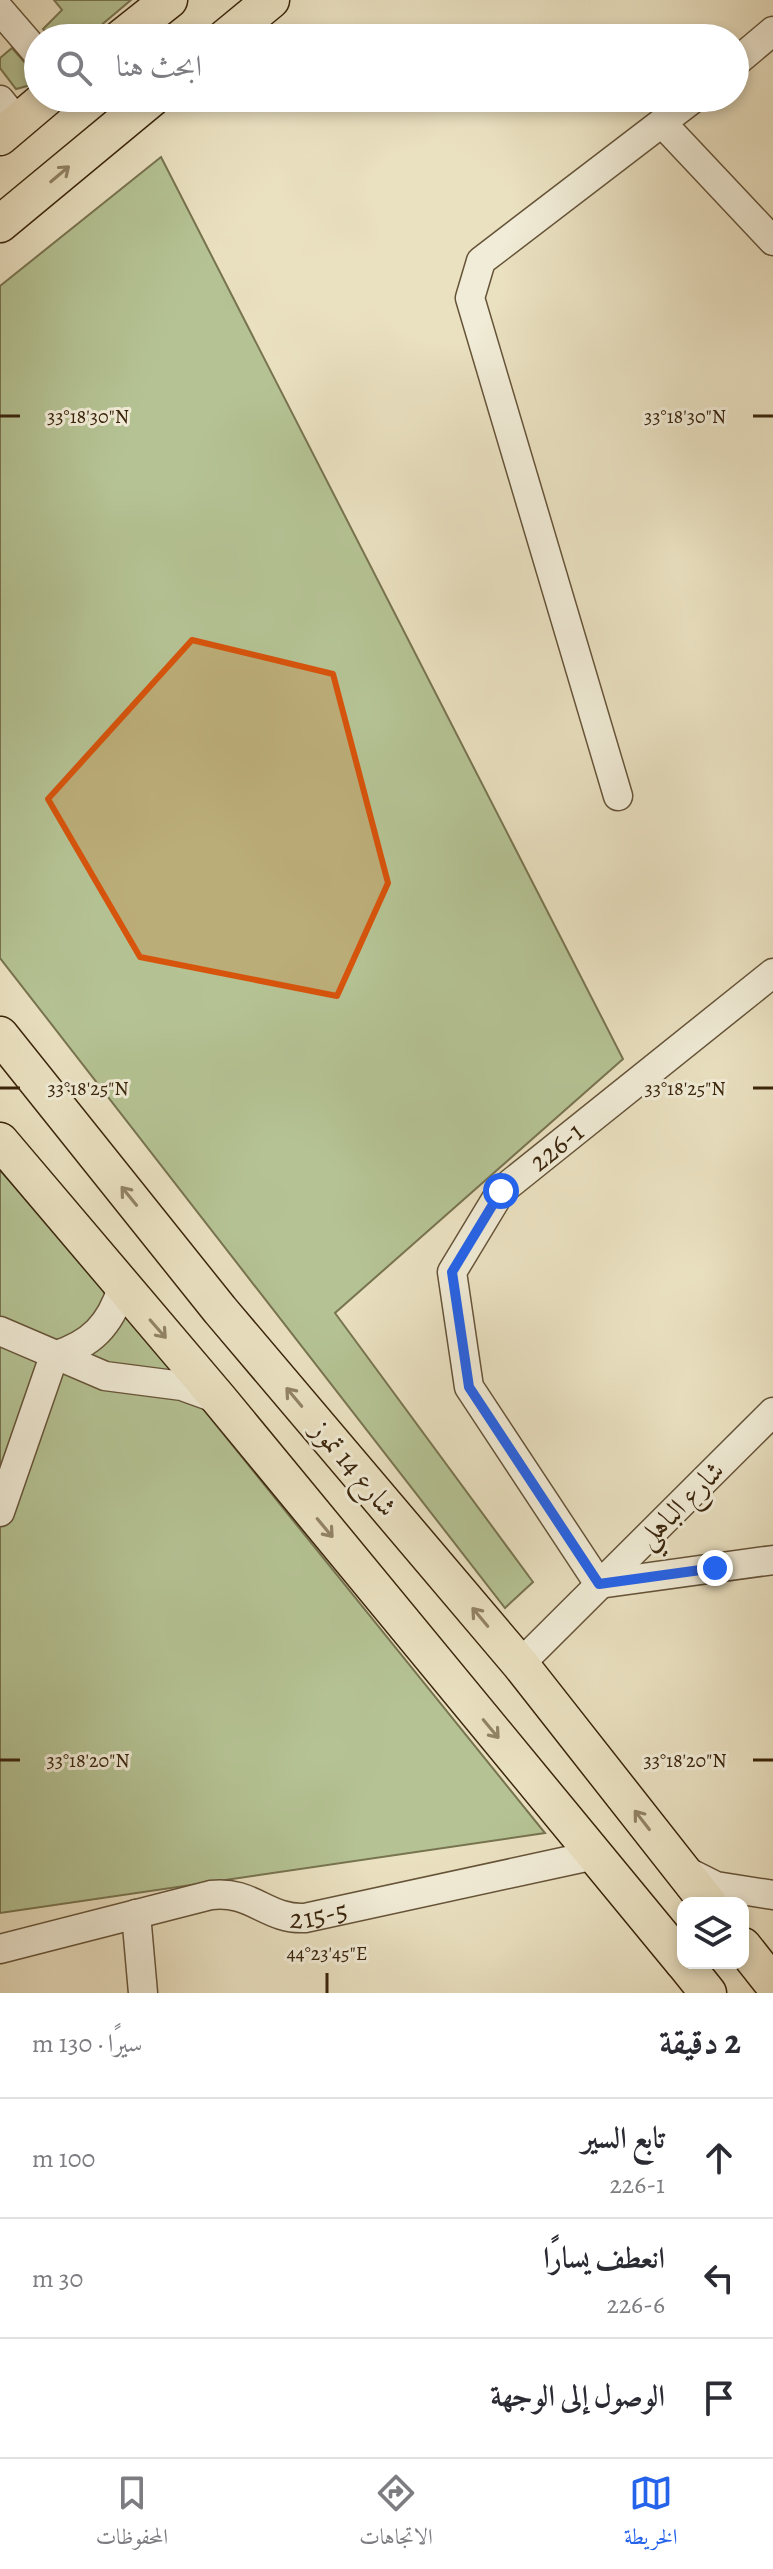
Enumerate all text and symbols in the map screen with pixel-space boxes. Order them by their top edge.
search box [24,24,749,112]
icon: search [52,46,96,90]
text: ابحث هنا [116,46,202,86]
one-way arrow [49,165,70,183]
text: 33°18'30"N [47,403,129,430]
text: 33°18'30"N [644,403,726,430]
text: 33°18'25"N [47,1075,129,1102]
text: 33°18'25"N [644,1075,726,1102]
street label: 226-1 [521,1113,592,1180]
route start [483,1173,519,1209]
one-way arrow [120,1186,138,1207]
one-way arrow [149,1319,167,1339]
one-way arrow [285,1387,303,1408]
street label: شارع 14 تموز [298,1410,406,1527]
street label: شارع الباهلي [629,1453,738,1562]
one-way arrow [316,1517,334,1538]
route end [697,1550,733,1586]
one-way arrow [471,1607,489,1627]
one-way arrow [482,1718,500,1738]
text: 33°18'20"N [46,1747,130,1774]
text: 33°18'20"N [643,1747,727,1774]
one-way arrow [634,1810,651,1831]
street label: 215-5 [289,1891,351,1938]
map controls [677,1897,749,1969]
button: layers [677,1897,749,1969]
text: 44°23'45"E [287,1940,367,1967]
text: 2 دقيقة [659,2018,741,2065]
text: سيرًا · 130 m [32,2026,143,2061]
text: تابع السير [581,2118,665,2158]
icon: ahead [697,2136,741,2180]
text: 100 m [32,2141,95,2176]
text: 226-1 [610,2167,665,2202]
text: انعطف يسارًا [543,2238,665,2278]
icon: left [697,2256,741,2300]
text: 30 m [32,2261,83,2296]
text: 226-6 [606,2287,665,2322]
text: الوصول إلى الوجهة [490,2376,665,2416]
icon: arrive [697,2376,741,2420]
tab: المحفوظات [96,2471,168,2558]
tab: الاتجاهات [359,2471,433,2558]
tab: الخريطة [624,2471,677,2558]

